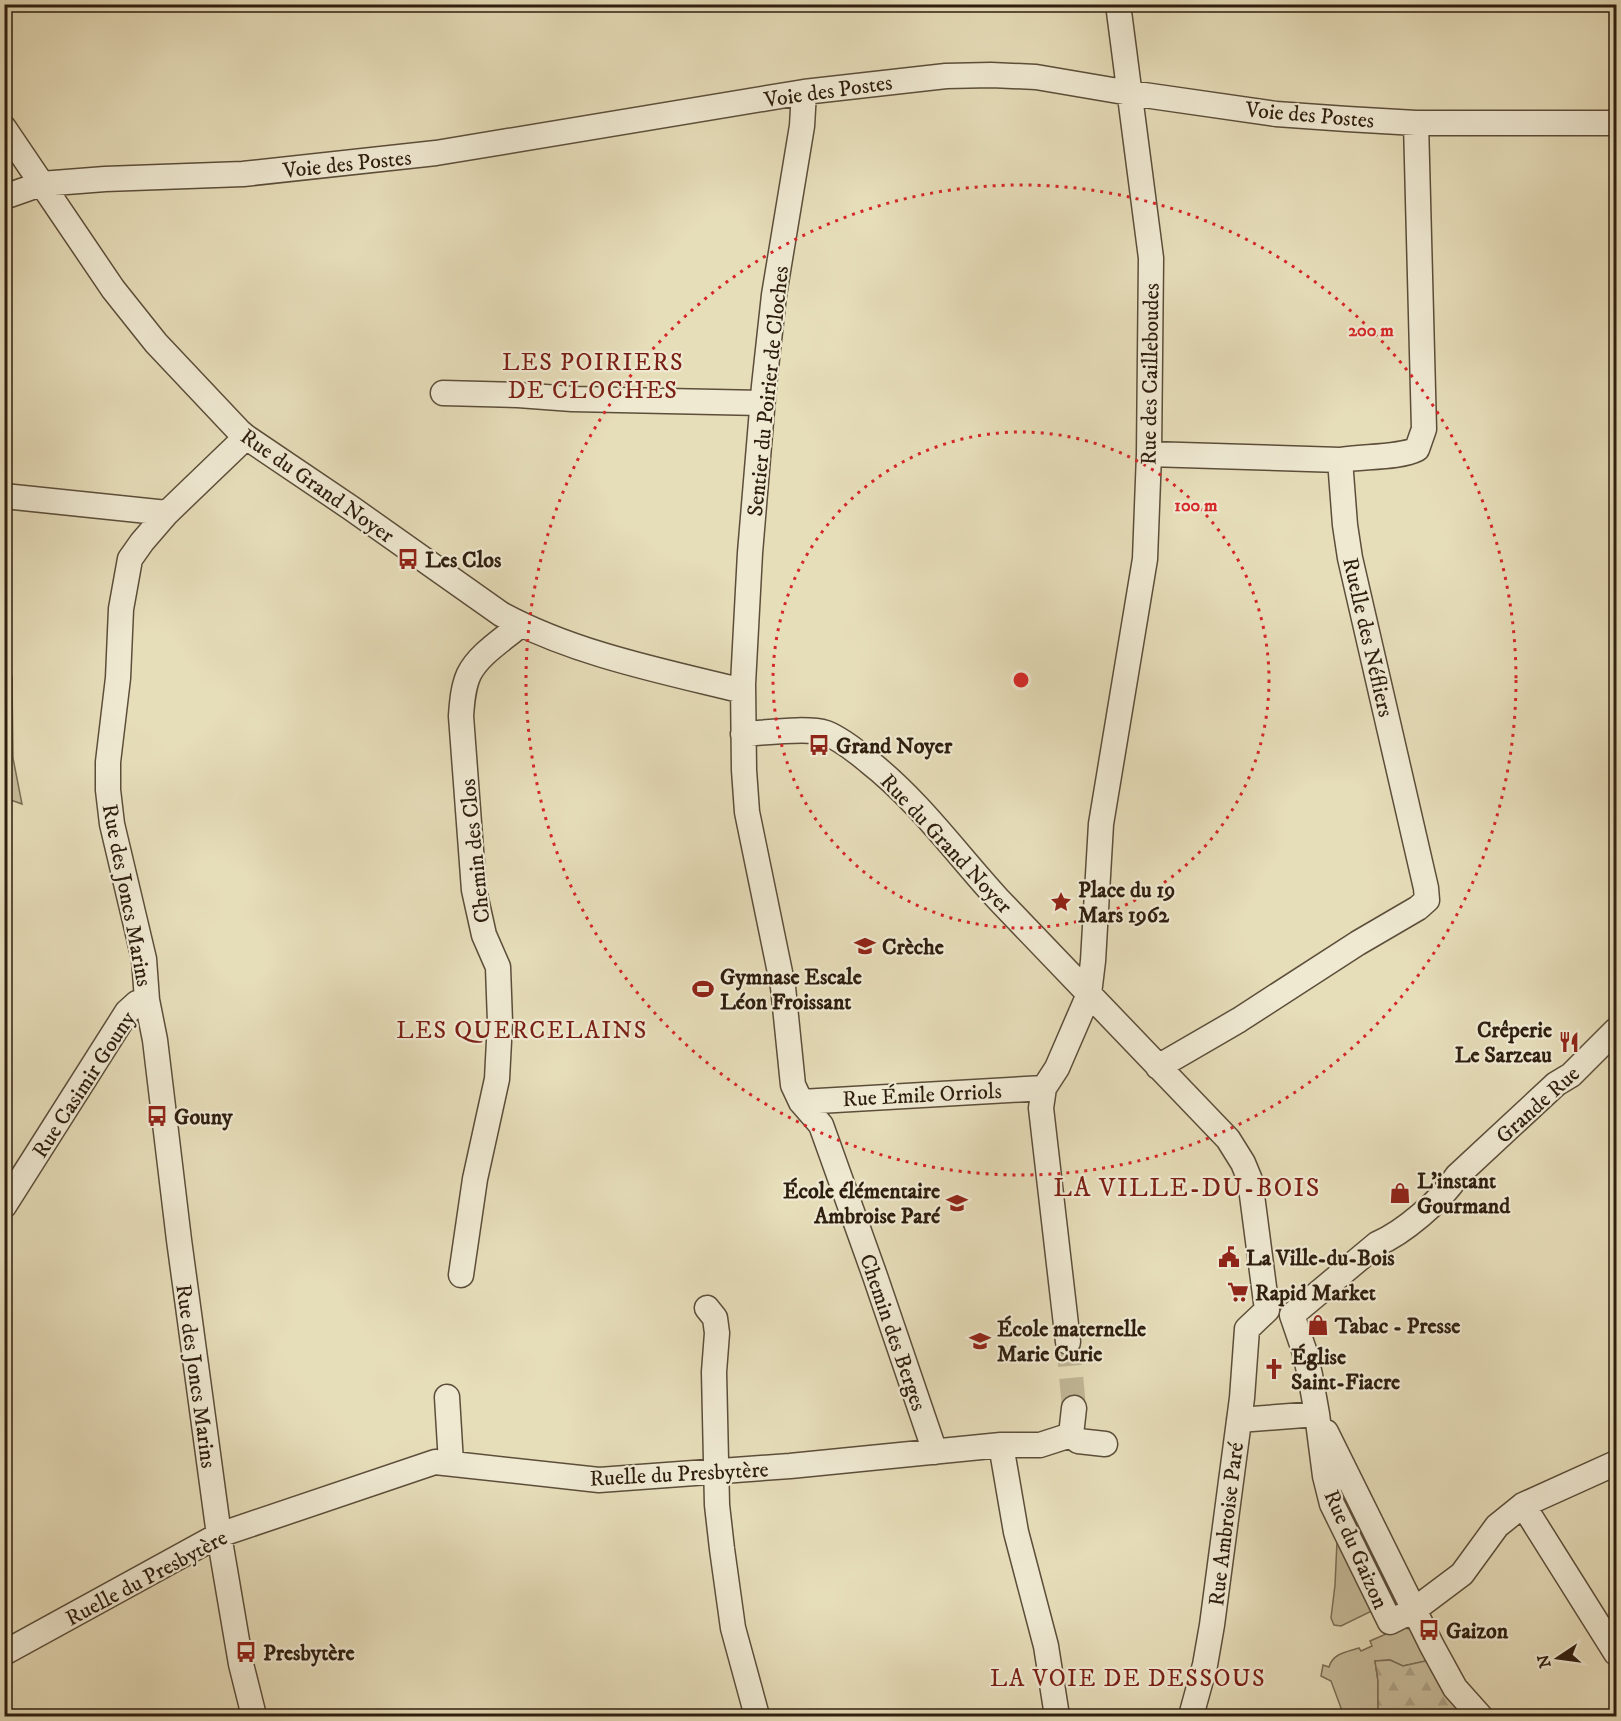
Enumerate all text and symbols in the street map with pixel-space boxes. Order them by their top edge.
street label: Voie des Postes [761,69,894,114]
street label: Voie des Postes [1243,96,1375,135]
street label: Voie des Postes [281,144,413,185]
street label: Sentier du Poirier de Cloches [742,265,795,518]
street label: Rue des Cailleboudes [1135,283,1166,465]
text: 200 m [1348,320,1394,342]
district label: LES POIRIERS DE CLOCHES [502,348,684,406]
street label: Rue du Grand Noyer [235,423,400,550]
text: 100 m [1174,495,1218,517]
bus stop icon: Les Clos [396,547,420,571]
place label: Les Clos [425,547,502,574]
street label: Ruelle des Néfliers [1336,555,1399,720]
centre of rings [1011,670,1031,690]
bus stop icon: Grand Noyer [807,733,831,757]
place label: Grand Noyer [836,733,953,760]
street label: Rue du Grand Noyer [874,768,1018,920]
street label: Chemin des Clos [454,777,496,924]
street label: Rue des Joncs Marins [96,802,157,989]
place label: Place du 19 Mars 1962 [1078,877,1175,929]
place icon: Place du 19 Mars 1962 [1049,890,1073,914]
school or university icon: Crèche [853,934,877,958]
place label: Crèche [882,934,944,961]
place label: Gymnase Escale Léon Froissant [720,964,862,1016]
sports icon: Gymnase Escale Léon Froissant [691,977,715,1001]
street label: Rue Casimir Gouny [27,1006,142,1163]
district label: LES QUERCELAINS [396,1016,648,1046]
place label: Crêperie Le Sarzeau [1455,1017,1552,1069]
restaurant icon: Crêperie Le Sarzeau [1557,1030,1581,1054]
street label: Grande Rue [1491,1060,1586,1150]
street label: Rue Émile Orriols [842,1078,1002,1113]
bus stop icon: Gouny [145,1104,169,1128]
place label: Gouny [174,1104,233,1131]
place label: L'instant Gourmand [1417,1168,1511,1220]
district label: LA VILLE-DU-BOIS [1053,1172,1321,1205]
place label: École élémentaire Ambroise Paré [783,1177,941,1230]
shop icon: L'instant Gourmand [1388,1181,1412,1205]
school or university icon: École élémentaire Ambroise Paré [945,1191,969,1215]
public building icon: La Ville-du-Bois [1217,1245,1241,1269]
place label: La Ville-du-Bois [1246,1245,1395,1272]
street label: Chemin des Berges [853,1250,932,1414]
supermarket icon: Rapid Market [1226,1280,1250,1304]
place label: Rapid Market [1255,1280,1376,1307]
street label: Rue des Joncs Marins [169,1283,222,1470]
shop icon: Tabac - Presse [1306,1313,1330,1337]
place label: Tabac - Presse [1334,1313,1460,1340]
place label: École maternelle Marie Curie [997,1315,1146,1368]
school or university icon: École maternelle Marie Curie [968,1329,992,1353]
place label: Église Saint-Fiacre [1291,1343,1400,1396]
church icon: Église Saint-Fiacre [1262,1357,1286,1381]
street label: Rue Ambroise Paré [1203,1441,1250,1608]
street label: Ruelle du Presbytère [589,1456,769,1493]
street label: Rue du Gaizon [1317,1486,1394,1614]
street label: Ruelle du Presbytère [61,1524,232,1632]
bus stop icon: Gaizon [1417,1618,1441,1642]
place label: Gaizon [1446,1618,1509,1645]
north arrow [1528,1628,1588,1688]
bus stop icon: Presbytère [234,1640,258,1664]
place label: Presbytère [263,1640,355,1667]
text: N [1533,1652,1556,1670]
district label: LA VOIE DE DESSOUS [990,1664,1266,1694]

